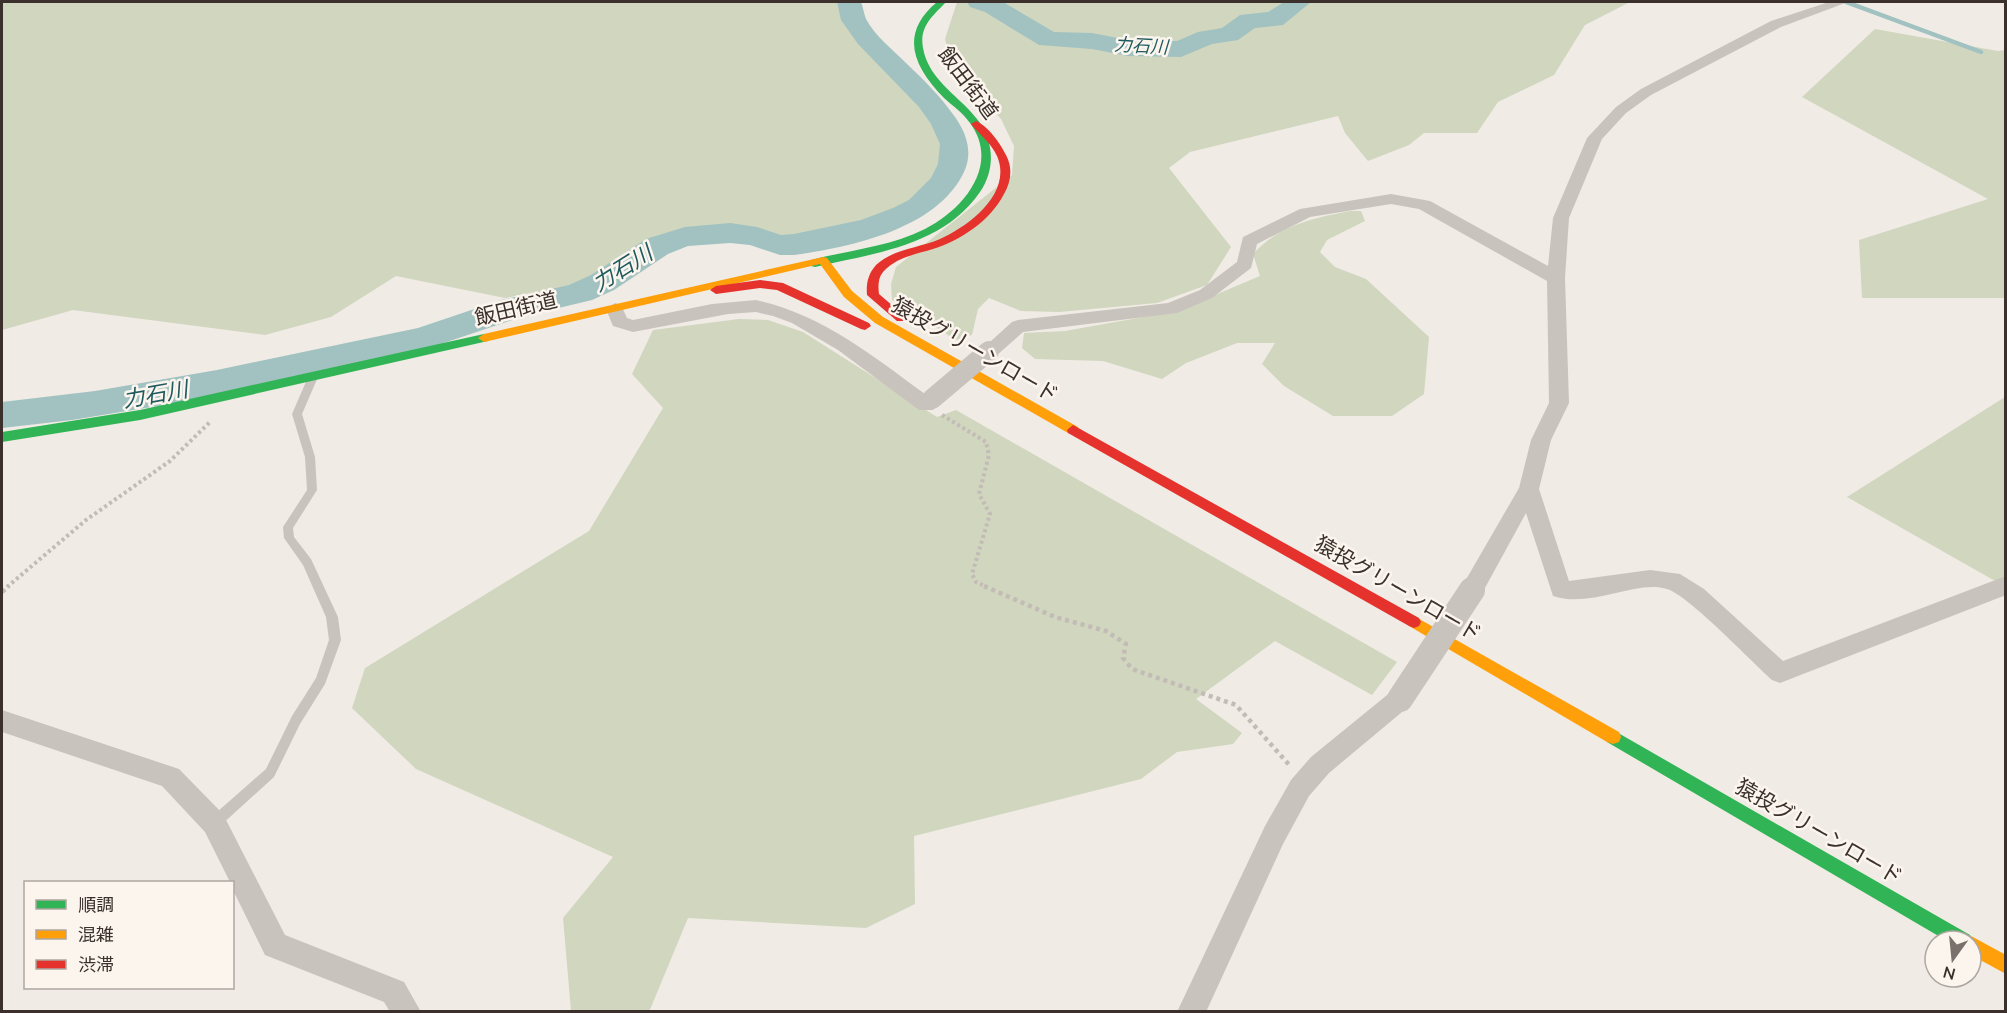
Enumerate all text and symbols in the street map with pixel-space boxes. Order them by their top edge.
water label: 力石川 [1113,33,1171,60]
street label: 飯田街道 [932,41,1004,125]
water label: 力石川 [587,238,660,299]
street label: 飯田街道 [472,286,560,332]
street label: 猿投グリーンロード [887,291,1063,409]
water label: 力石川 [120,374,192,415]
street label: 猿投グリーンロード [1310,530,1486,648]
street label: 猿投グリーンロード [1731,773,1907,891]
legend [24,881,234,989]
text: 順調 [78,893,114,917]
text: 混雑 [78,923,114,947]
north arrow [1923,929,1983,989]
text: 渋滞 [78,953,114,977]
text: N [1941,960,1958,985]

